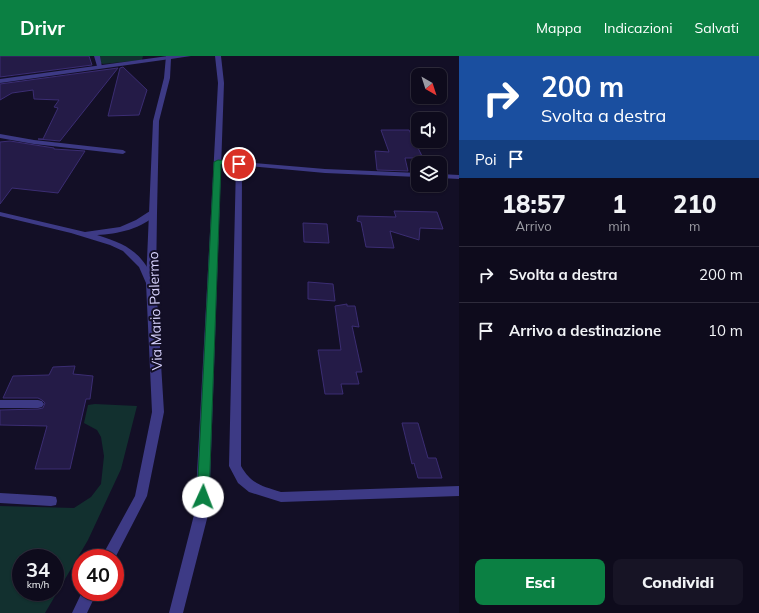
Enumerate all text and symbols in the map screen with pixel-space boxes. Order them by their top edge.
text: Drivr [20,16,65,40]
text: Mappa [536,19,582,37]
text: Indicazioni [604,19,673,37]
text: Salvati [695,19,739,37]
north arrow [411,68,447,104]
map controls [411,68,447,192]
text: 200 m [541,69,624,104]
icon: right [475,72,527,124]
text: Svolta a destra [541,104,666,127]
button: sound [411,112,447,148]
pin [222,147,256,181]
icon: arrive [505,148,527,170]
text: Poi [475,150,497,169]
icon: arrive [228,153,250,175]
button: layers [411,156,447,192]
text: 18:57 [502,189,566,219]
text: 1 [612,189,627,219]
text: 210 [673,189,716,219]
text: Arrivo [515,218,552,234]
text: min [608,218,630,234]
text: m [689,218,700,234]
street label: Via Mario Palermo [144,251,166,371]
icon: right [475,264,497,286]
text: Svolta a destra [509,265,618,284]
text: 200 m [699,265,743,284]
icon: arrive [475,320,497,342]
text: Arrivo a destinazione [509,321,661,340]
text: 10 m [708,321,743,340]
position arrow [182,476,224,518]
speed limit sign: 40 [72,549,124,601]
text: 34 [26,557,50,582]
button: Esci [475,559,605,605]
button: Condividi [613,559,743,605]
text: km/h [27,578,49,591]

